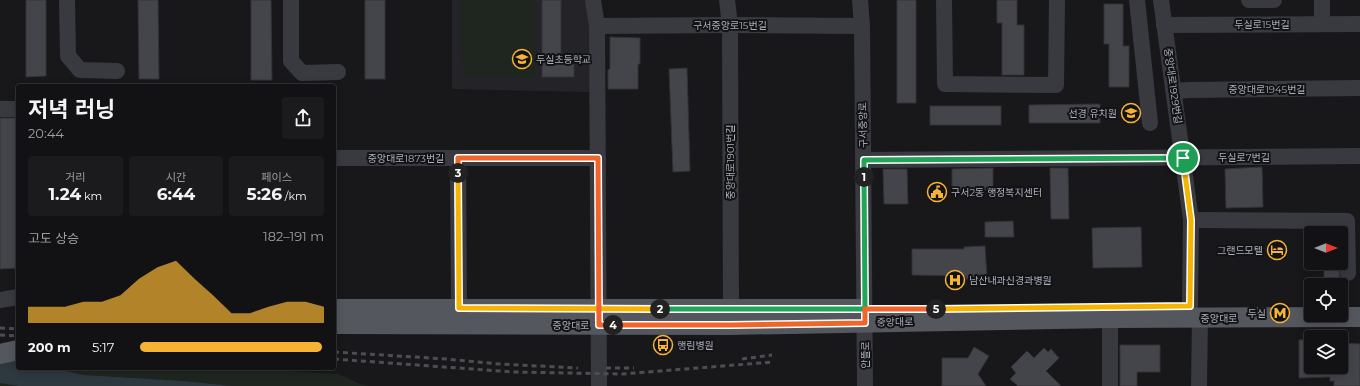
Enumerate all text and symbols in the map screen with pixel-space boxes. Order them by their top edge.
street label: 두실로15번길 [1234,18,1290,31]
street label: 구서중앙로15번길 [693,19,767,32]
street label: 중앙대로1929번길 [1161,47,1185,125]
school or university icon: 두실초등학교 [511,48,533,70]
place label: 두실초등학교 [536,53,591,66]
street label: 중앙대로1945번길 [1228,83,1306,96]
text: 저녁 러닝 [28,96,115,123]
button: share [282,97,324,139]
street label: 구서중앙로 [856,102,870,148]
school or university icon: 선경 유치원 [1120,102,1142,124]
place label: 선경 유치원 [1068,107,1117,120]
street label: 중앙대로1901번길 [724,124,737,200]
text: 20:44 [28,125,64,141]
pin [1166,141,1200,175]
icon: arrive [1172,147,1194,169]
street label: 두실로7번길 [1218,151,1270,164]
street label: 중앙대로1873번길 [368,152,444,165]
pin: 3 [448,163,468,183]
text: 3 [455,166,461,180]
pin: 1 [854,167,874,187]
text: 거리 [65,170,85,184]
text: 시간 [166,170,186,184]
text: 페이스 [261,170,292,184]
text: 1 [862,170,866,184]
public building icon: 구서2동 행정복지센터 [926,181,948,203]
text: 1.24 [48,184,81,204]
text: 6:44 [157,184,195,204]
text: 5:26 [247,184,282,204]
place label: 구서2동 행정복지센터 [951,186,1042,199]
text: km [81,189,102,203]
text: /km [282,189,307,203]
north arrow [1304,226,1348,270]
map controls [1304,226,1348,374]
text: 182–191 m [263,228,324,244]
text: 고도 상승 [28,230,79,246]
hotel icon: 그랜드모텔 [1266,239,1288,261]
place label: 그랜드모텔 [1217,244,1263,257]
hospital icon: 남산내과신경과병원 [944,269,966,291]
place label: 남산내과신경과병원 [969,274,1052,287]
button: locate [1304,278,1348,322]
pin: 2 [650,299,670,319]
pin: 5 [926,299,946,319]
text: 2 [657,302,663,316]
text: 5 [933,302,939,316]
metro station icon: 두실 [1269,302,1291,324]
place label: 두실 [1248,307,1266,320]
street label: 중앙대로 [1201,312,1237,325]
pin: 4 [603,315,623,335]
street label: 중앙대로 [876,315,914,329]
text: 4 [609,318,617,332]
street label: 중앙대로 [553,319,589,332]
button: layers [1304,330,1348,374]
bus stop icon: 행림병원 [652,334,674,356]
text: 200 m [28,339,71,355]
text: 5:17 [92,339,114,355]
place label: 행림병원 [677,339,714,352]
street label: 안뜰로 [859,341,872,369]

